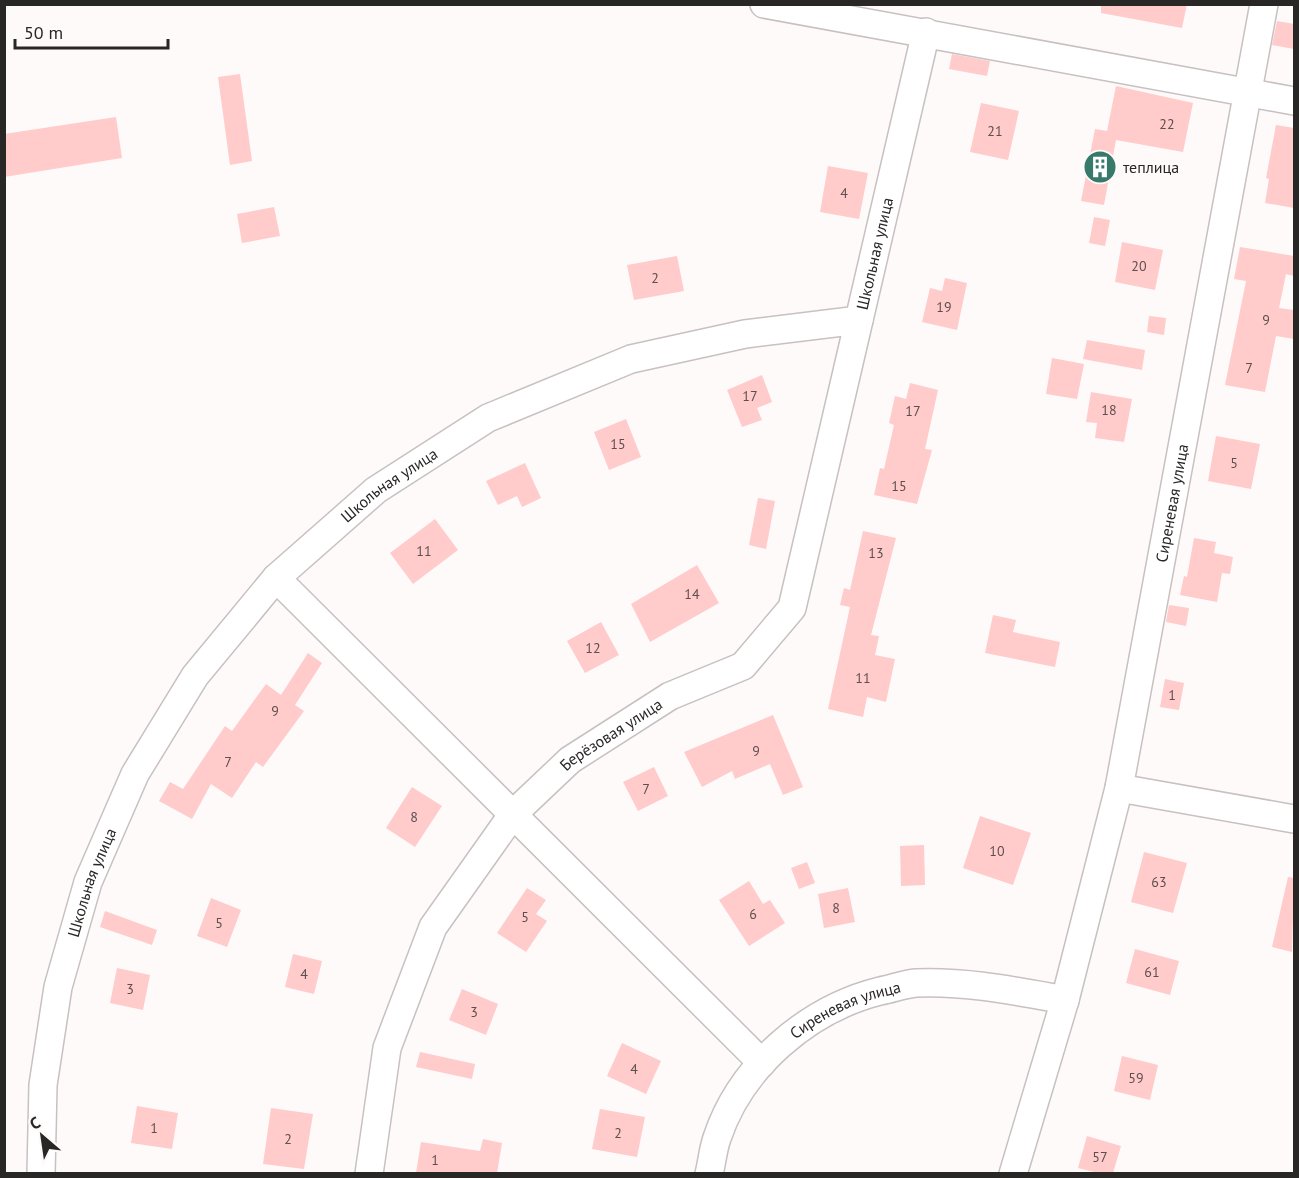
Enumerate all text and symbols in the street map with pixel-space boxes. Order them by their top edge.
scale bar [15,12,168,50]
text: 50 m [24,21,63,44]
house number: 22 [1159,115,1175,133]
house number: 21 [987,122,1003,140]
building icon: теплица [1082,149,1118,185]
place label: теплица [1123,157,1179,177]
house number: 4 [840,184,848,202]
street label: Школьная улица [852,195,897,312]
house number: 20 [1131,257,1147,275]
house number: 2 [651,269,659,287]
house number: 19 [936,298,952,316]
house number: 9 [1262,311,1270,329]
house number: 7 [1245,359,1253,377]
house number: 17 [742,387,758,405]
house number: 18 [1101,401,1117,419]
house number: 17 [905,402,921,420]
house number: 15 [610,435,626,453]
street label: Сиреневая улица [1151,442,1192,564]
street label: Школьная улица [337,443,441,526]
house number: 5 [1230,454,1238,472]
house number: 15 [891,477,907,495]
house number: 11 [416,542,432,560]
house number: 13 [868,544,884,562]
house number: 14 [684,585,700,603]
house number: 12 [585,639,601,657]
house number: 11 [855,669,871,687]
house number: 1 [1168,686,1176,704]
street label: Берёзовая улица [555,694,666,775]
house number: 9 [271,702,279,720]
house number: 9 [752,742,760,760]
house number: 7 [224,753,232,771]
house number: 7 [642,780,650,798]
house number: 8 [410,808,418,826]
street label: Школьная улица [63,825,120,939]
house number: 10 [989,842,1005,860]
house number: 63 [1151,873,1167,891]
house number: 8 [832,899,840,917]
house number: 6 [749,905,757,923]
house number: 5 [521,908,529,926]
house number: 5 [215,914,223,932]
house number: 61 [1144,963,1160,981]
house number: 4 [300,965,308,983]
street label: Сиреневая улица [786,976,903,1043]
house number: 3 [126,980,134,998]
house number: 3 [470,1003,478,1021]
house number: 4 [630,1060,638,1078]
house number: 59 [1128,1069,1144,1087]
north arrow [12,1106,72,1166]
text: С [26,1112,44,1134]
house number: 1 [150,1119,158,1137]
house number: 2 [614,1124,622,1142]
house number: 2 [284,1130,292,1148]
house number: 57 [1092,1148,1108,1166]
house number: 1 [431,1151,439,1169]

